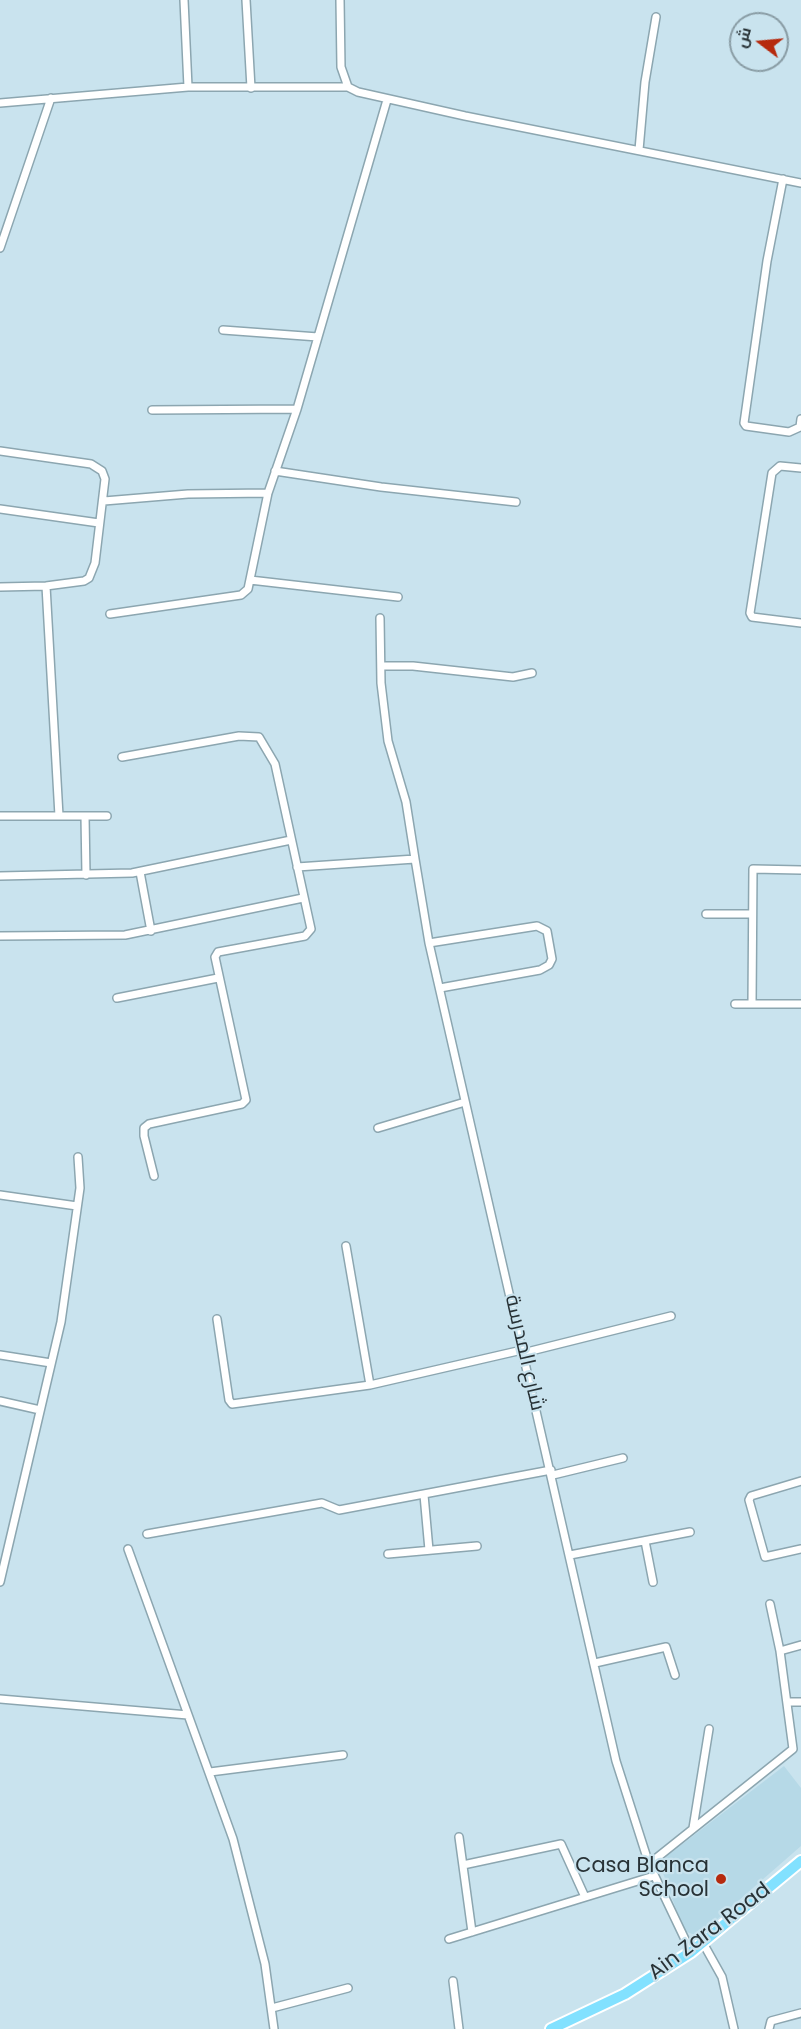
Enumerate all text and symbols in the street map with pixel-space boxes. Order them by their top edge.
north arrow [729,12,789,72]
text: ش [729,24,757,50]
street label: شارع المدرسة [498,1293,550,1413]
place label: Casa Blanca School [575,1854,709,1904]
marker: Casa Blanca School [714,1872,728,1886]
street label: Ain Zara Road [644,1878,776,1986]

